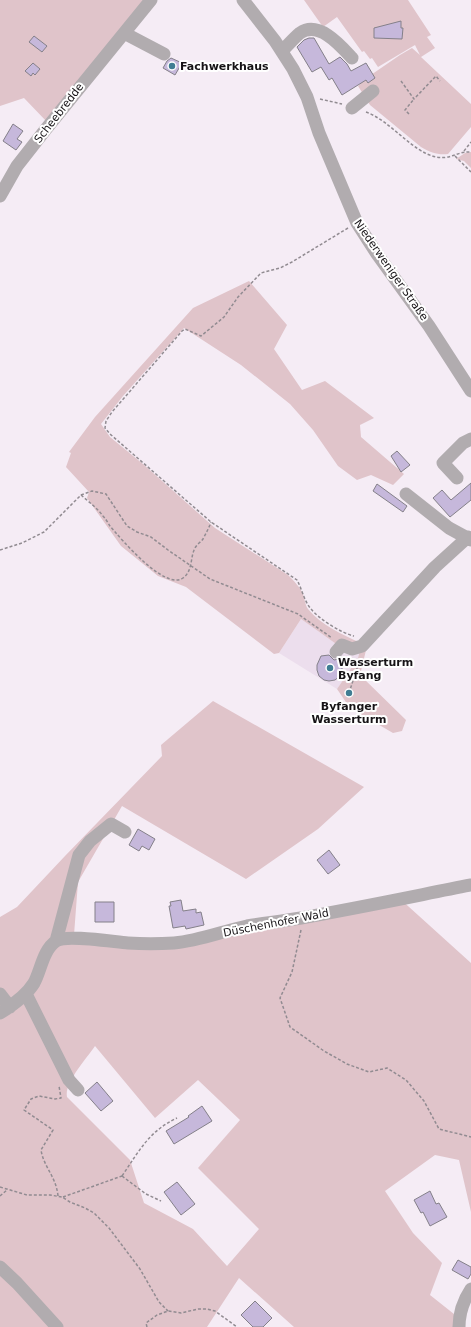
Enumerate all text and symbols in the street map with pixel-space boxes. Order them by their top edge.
place label: Fachwerkhaus [180,60,269,73]
marker: Fachwerkhaus [167,61,177,71]
street label: Scheebredde [32,80,87,145]
street label: Niederweniger Straße [351,217,431,323]
place label: Wasserturm Byfang [338,656,413,682]
marker: Wasserturm Byfang [325,663,335,673]
marker: Byfanger Wasserturm [344,688,354,698]
place label: Byfanger Wasserturm [311,700,387,726]
street label: Düschenhofer Wald [222,906,330,940]

